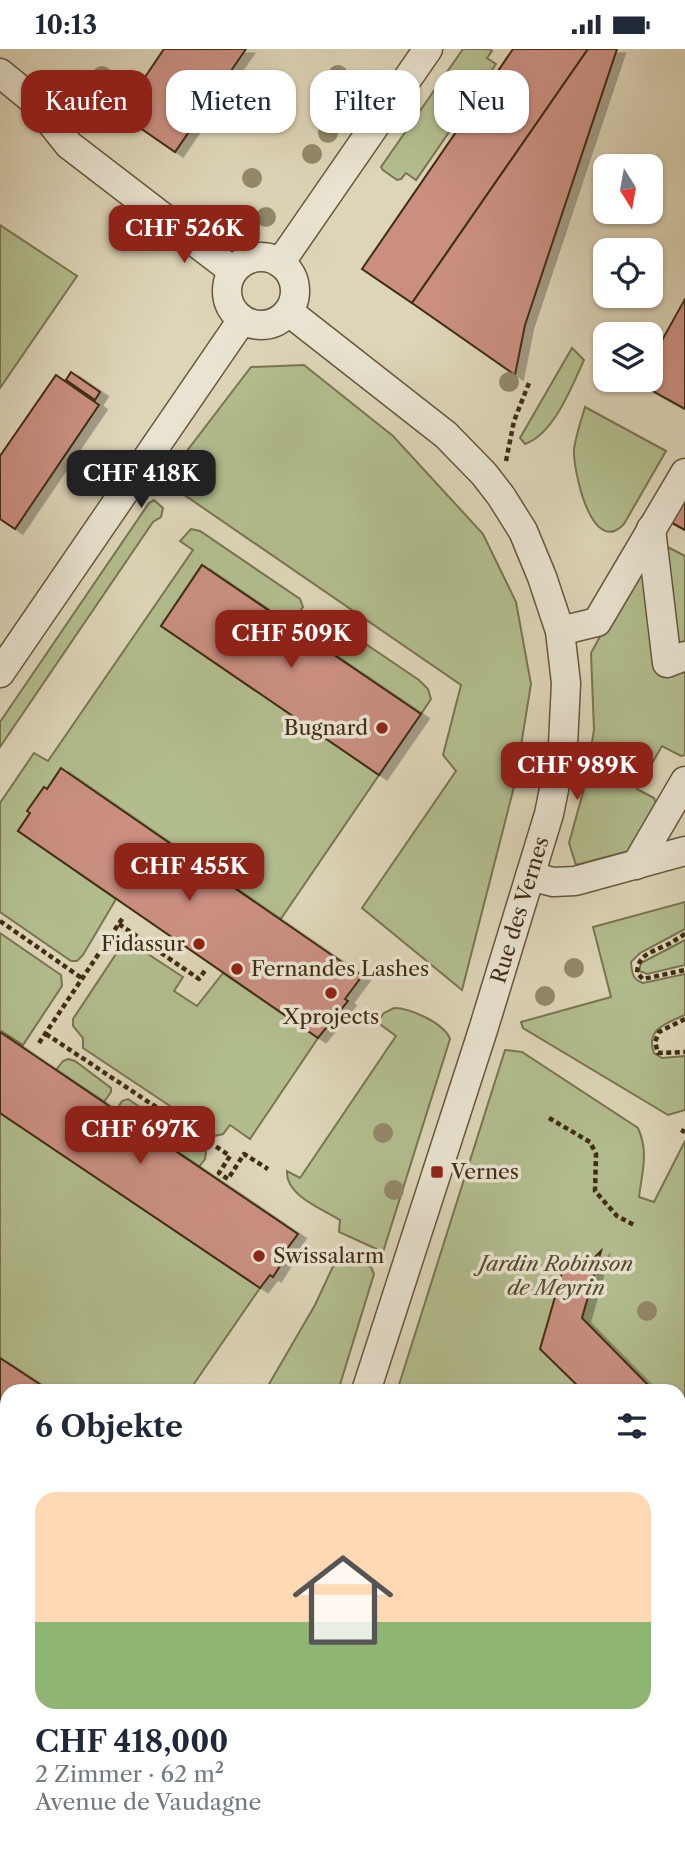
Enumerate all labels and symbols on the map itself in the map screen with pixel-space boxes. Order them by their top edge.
north arrow [593,154,663,224]
pin: CHF 526K [112,205,256,265]
pin: CHF 418K [69,451,213,510]
pin: CHF 509K [219,611,363,670]
place label: Bugnard [284,715,368,740]
marker: Bugnard [374,720,390,736]
pin: CHF 989K [505,743,649,802]
street label: Rue des Vernes [485,833,554,986]
pin: CHF 455K [117,843,261,903]
place label: Fidassur [101,931,185,956]
marker: Fidassur [191,936,207,952]
place label: Fernandes Lashes [251,956,429,981]
marker: Fernandes Lashes [229,961,245,977]
marker: Xprojects [323,985,339,1001]
place label: Xprojects [282,1004,379,1029]
pin: CHF 697K [68,1107,212,1166]
place label: Vernes [450,1159,519,1184]
marker: Vernes [429,1164,445,1180]
place label: Swissalarm [273,1243,385,1268]
marker: Swissalarm [251,1248,267,1264]
park label: Jardin Robinson de Meyrin [473,1251,633,1300]

